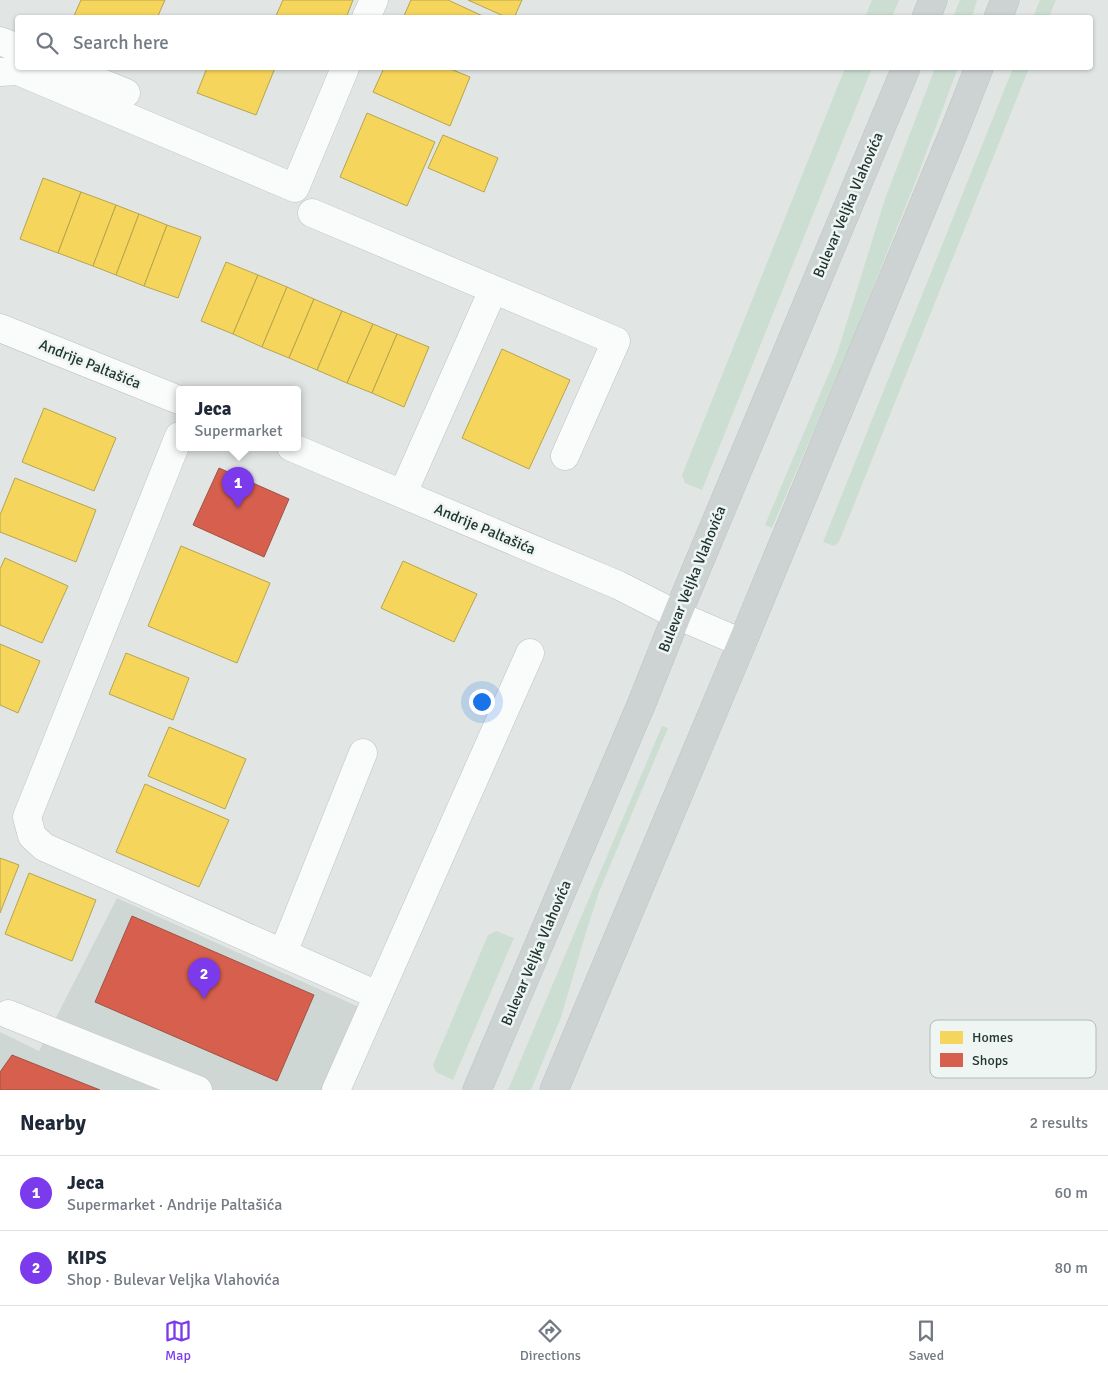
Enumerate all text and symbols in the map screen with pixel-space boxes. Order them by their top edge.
search box [15,15,1093,70]
icon: search [33,29,61,57]
text: Search here [73,31,169,55]
street label: Bulevar Veljka Vlahovića [809,130,887,280]
street label: Andrije Paltašića [36,335,144,393]
popup [176,386,301,451]
text: Jeca [194,397,232,421]
text: Supermarket [194,421,283,441]
pin: 1 [222,467,254,508]
street label: Andrije Paltašića [432,500,538,558]
street label: Bulevar Veljka Vlahovića [654,503,730,655]
your location [469,689,495,715]
street label: Bulevar Veljka Vlahovića [497,878,575,1028]
pin: 2 [188,958,220,999]
legend [930,1020,1096,1078]
text: Homes [972,1029,1013,1046]
text: Shops [972,1052,1008,1069]
text: Nearby [20,1110,86,1136]
text: 2 results [1029,1113,1088,1133]
text: Jeca [67,1171,104,1195]
text: 1 [32,1183,40,1203]
text: 60 m [1054,1183,1088,1203]
text: Supermarket · Andrije Paltašića [67,1195,282,1215]
text: KIPS [67,1246,107,1270]
text: 2 [32,1258,40,1278]
text: 80 m [1054,1258,1088,1278]
text: Shop · Bulevar Veljka Vlahovića [67,1270,280,1290]
tab: Map [164,1317,192,1364]
tab: Directions [520,1317,581,1364]
tab: Saved [909,1317,944,1364]

